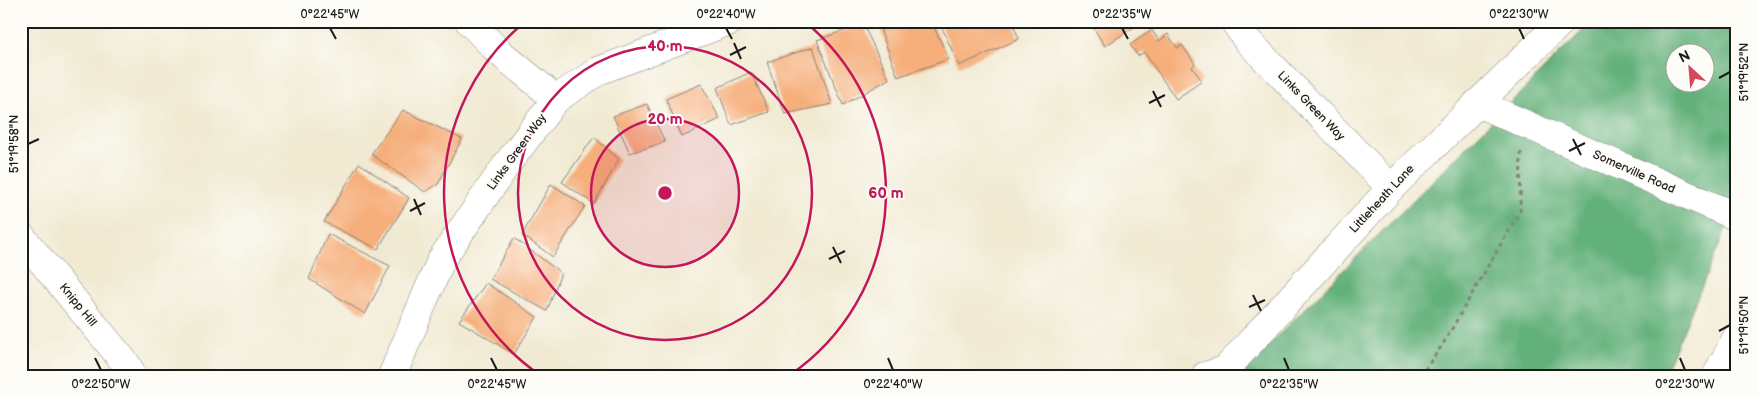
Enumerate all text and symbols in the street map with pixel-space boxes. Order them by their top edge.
text: 0°22'45"W [300,7,360,22]
text: 0°22'40"W [696,7,756,22]
text: 0°22'35"W [1092,7,1152,22]
text: 0°22'30"W [1489,7,1549,22]
text: 40 m [647,37,683,56]
north arrow [1666,42,1716,92]
text: 51°19'52"N [1737,43,1752,101]
text: N [1676,47,1693,67]
street label: Links Green Way [1274,68,1348,144]
street label: Links Green Way [484,110,550,193]
text: 20 m [648,110,683,129]
text: 51°19'58"N [7,115,22,173]
street label: Somerville Road [1590,147,1678,197]
street label: Littleheath Lane [1346,162,1418,236]
centre of rings [656,184,674,202]
text: 60 m [868,184,904,203]
street label: Knipp Hill [56,280,100,330]
text: 51°19'50"N [1737,296,1752,354]
text: 0°22'50"W [72,377,130,392]
text: 0°22'45"W [467,377,527,392]
text: 0°22'40"W [863,377,923,392]
text: 0°22'35"W [1259,377,1319,392]
text: 0°22'30"W [1655,377,1715,392]

